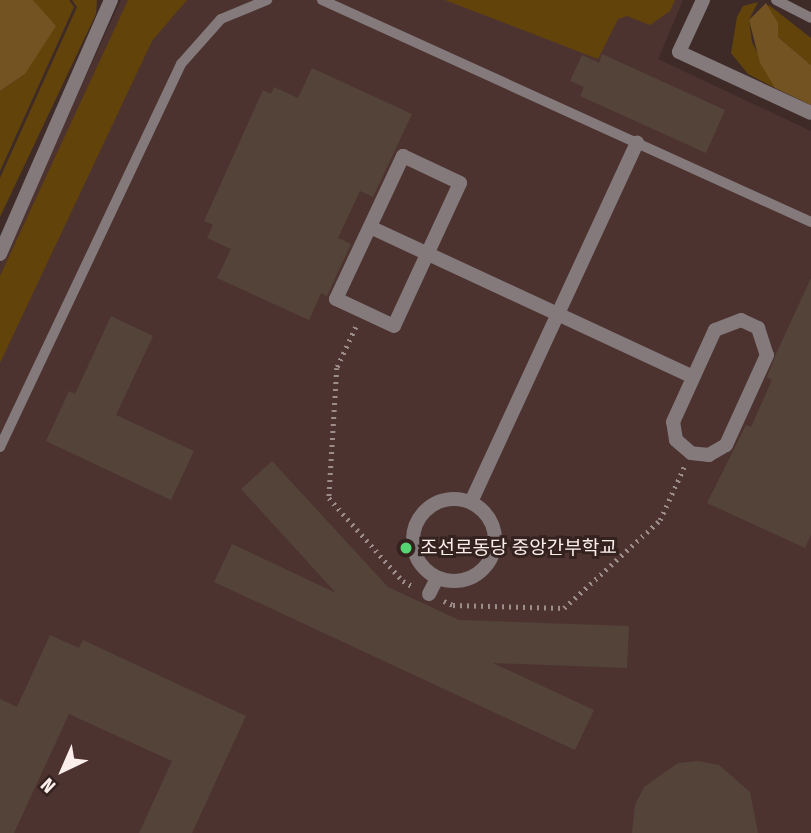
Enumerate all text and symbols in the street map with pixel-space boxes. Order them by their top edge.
place label: 조선로동당 중앙간부학교 [420,537,617,559]
marker: 조선로동당 중앙간부학교 [398,540,414,556]
north arrow [28,735,98,805]
text: N [36,773,60,798]

